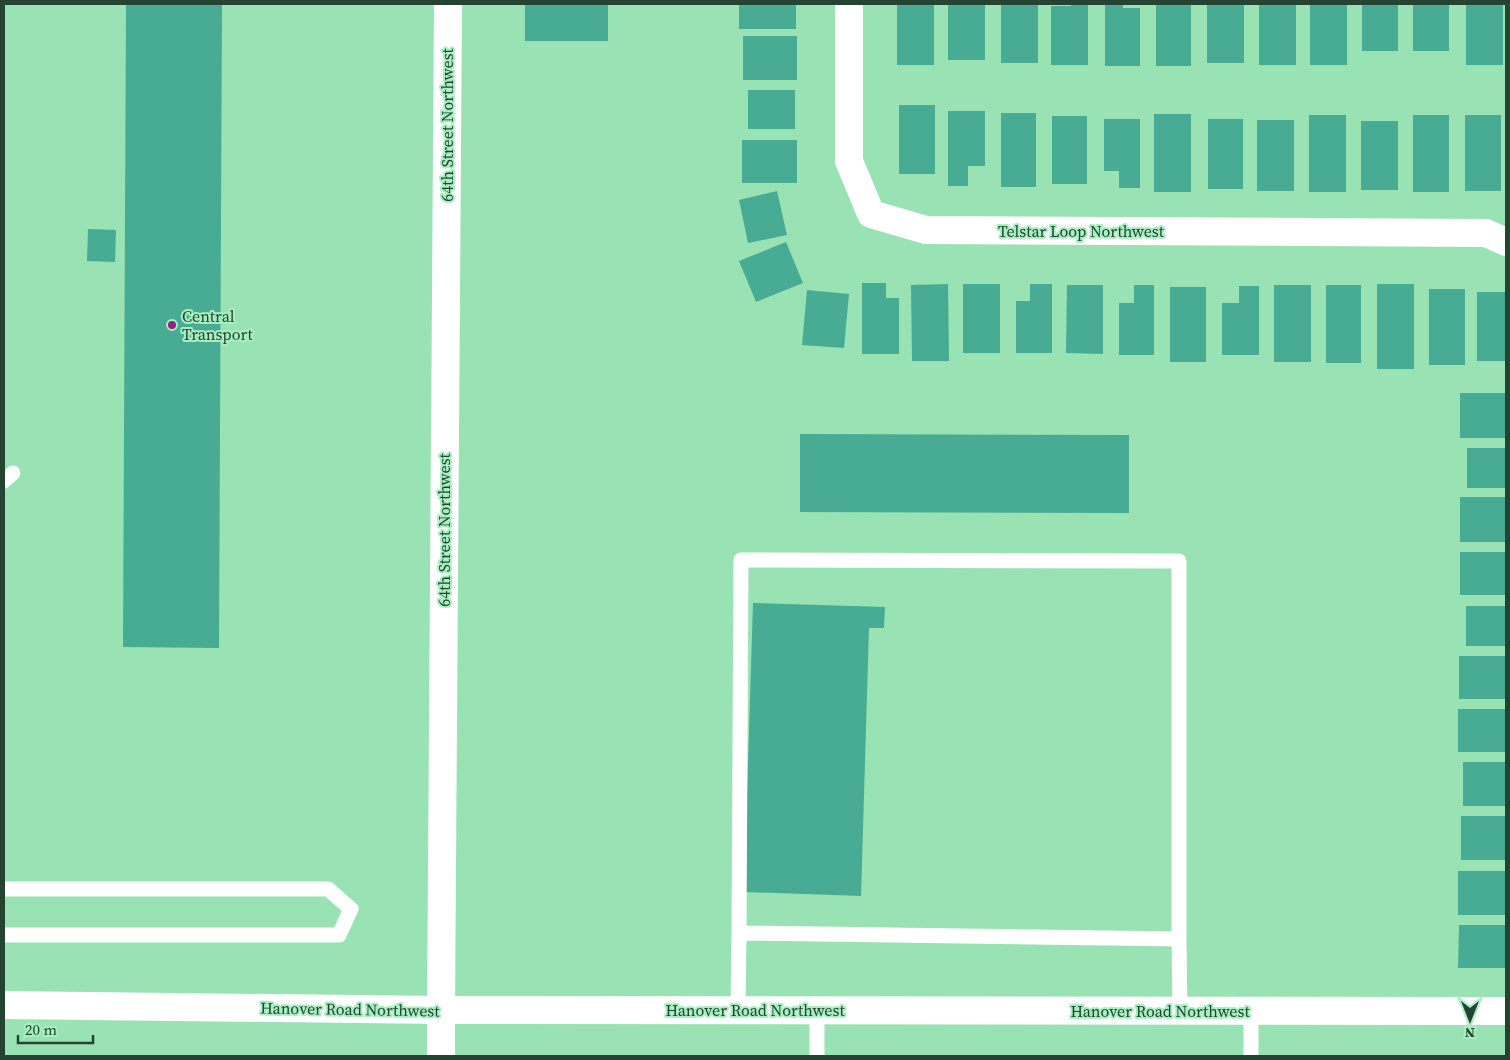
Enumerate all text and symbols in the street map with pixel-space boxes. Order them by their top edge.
street label: 64th Street Northwest [436,47,458,202]
street label: Telstar Loop Northwest [998,220,1165,242]
place label: Central Transport [182,305,254,345]
marker: Central Transport [166,319,178,331]
street label: 64th Street Northwest [433,452,455,607]
north arrow [1445,995,1495,1045]
street label: Hanover Road Northwest [260,996,441,1022]
street label: Hanover Road Northwest [665,999,845,1021]
street label: Hanover Road Northwest [1070,1000,1250,1022]
scale bar [18,1012,92,1044]
text: 20 m [25,1019,57,1040]
text: N [1465,1023,1475,1043]

